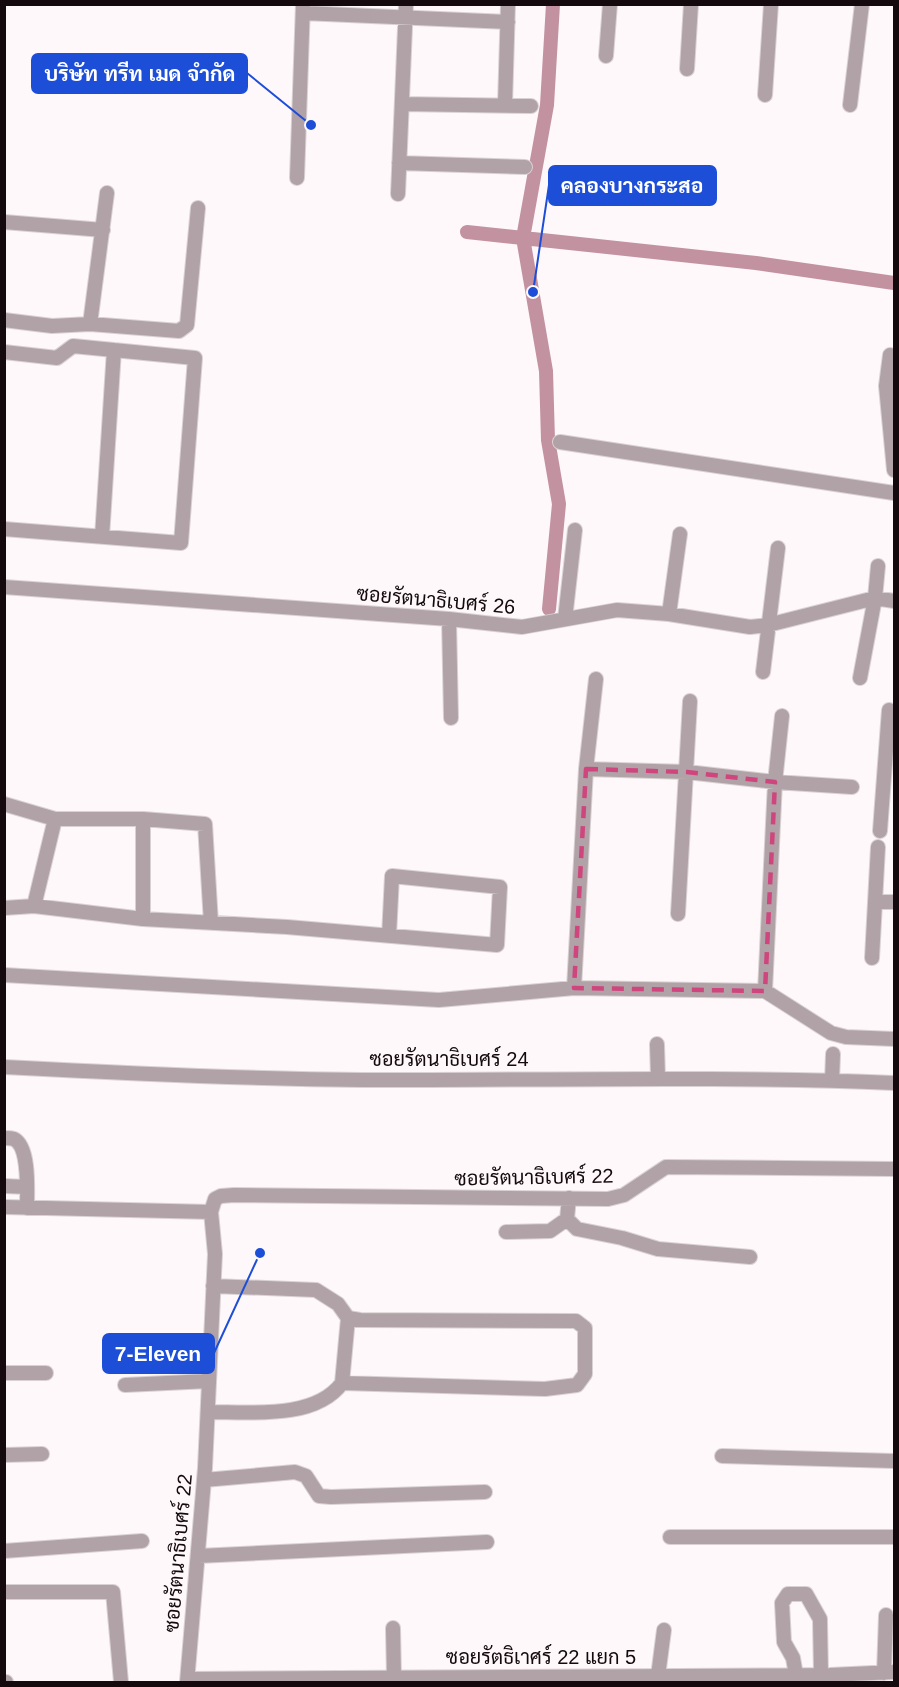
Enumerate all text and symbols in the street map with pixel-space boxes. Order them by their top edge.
callout: บริษัท ทรีท เมด จำกัด [32,54,247,93]
text: บริษัท ทรีท เมด จำกัด [45,61,235,85]
callout: คลองบางกระสอ [549,166,716,205]
text: คลองบางกระสอ [561,174,703,197]
street label: ซอยรัตนาธิเบศร์ 26 [356,579,517,618]
street label: ซอยรัตนาธิเบศร์ 24 [369,1045,529,1070]
street label: ซอยรัตนาธิเบศร์ 22 [454,1162,614,1189]
callout: 7-Eleven [103,1334,214,1373]
text: 7-Eleven [115,1342,201,1365]
street label: ซอยรัตนาธิเบศร์ 22 [157,1472,196,1633]
street label: ซอยรัตธิเาศร์ 22 แยก 5 [446,1643,636,1668]

